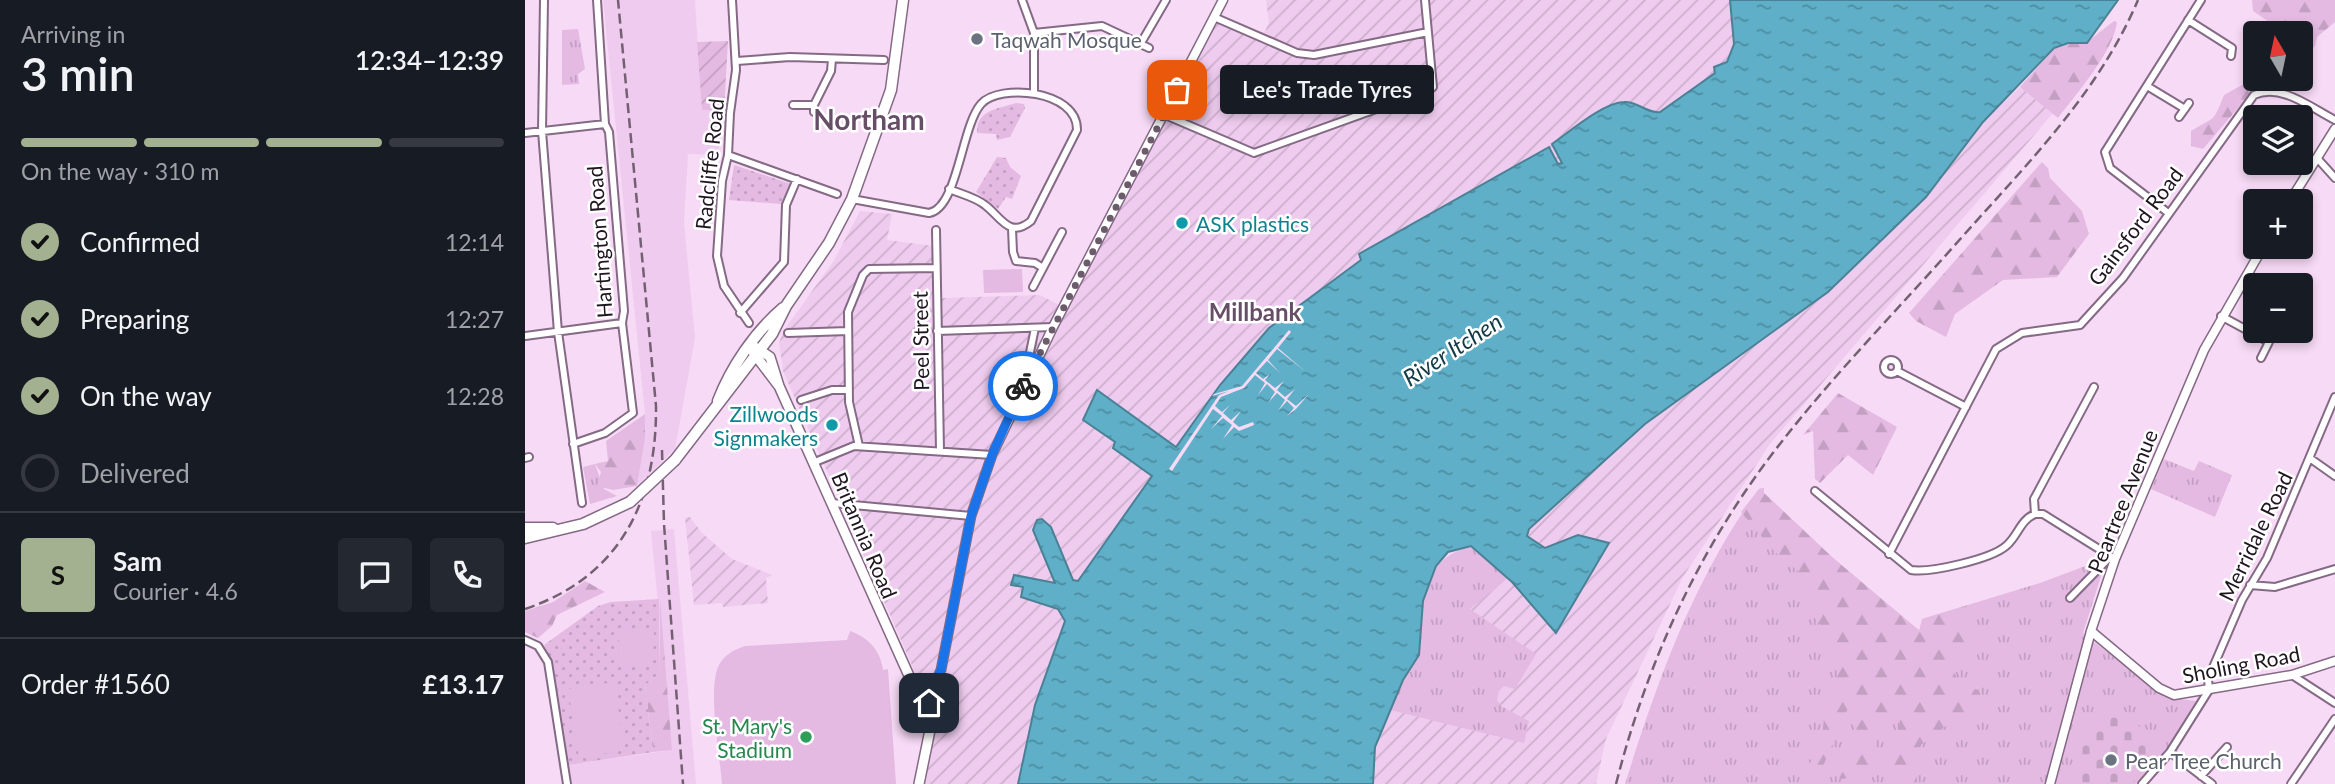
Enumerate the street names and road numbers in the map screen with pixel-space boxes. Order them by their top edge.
street label: Radcliffe Road [690,97,728,231]
street label: Gainsford Road [2082,162,2188,290]
street label: Hartington Road [581,165,617,319]
street label: Peel Street [907,290,933,391]
street label: Peartree Avenue [2082,426,2162,576]
street label: Merridale Road [2213,467,2297,605]
street label: Britannia Road [827,468,903,602]
street label: Sholing Road [2180,640,2302,688]

